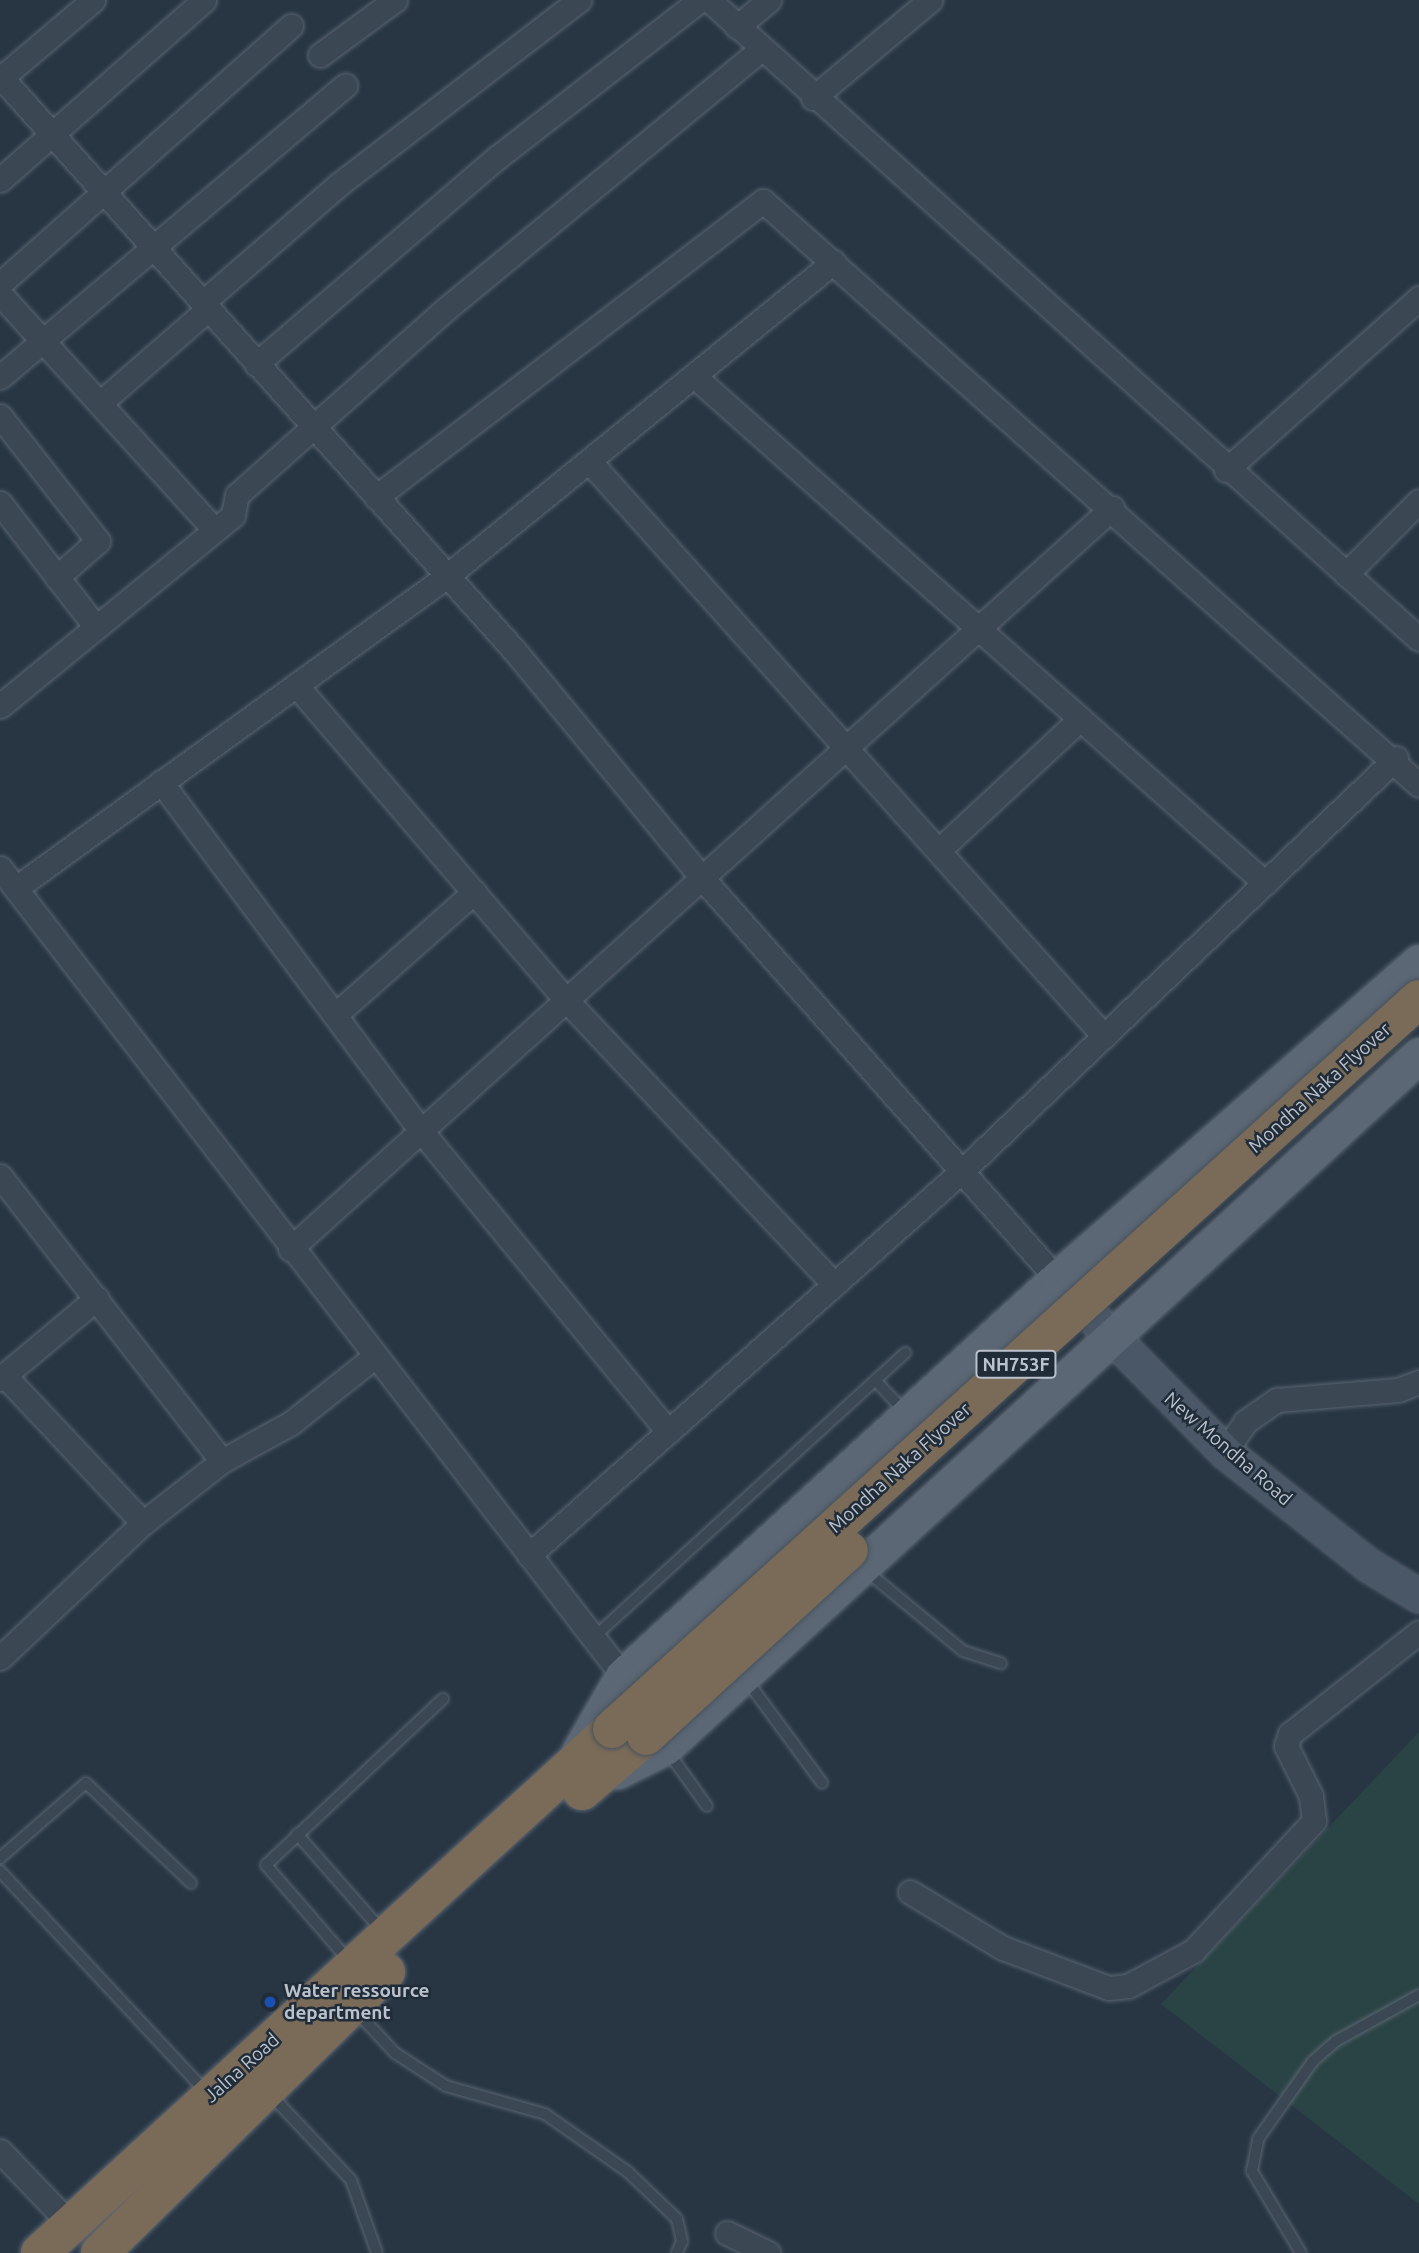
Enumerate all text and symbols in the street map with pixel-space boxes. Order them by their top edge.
street label: Mondha Naka Flyover [1244,1018,1396,1158]
road number: NH753F [974,1350,1058,1378]
street label: New Mondha Road [1160,1387,1296,1511]
street label: Mondha Naka Flyover [824,1398,976,1538]
place label: Water ressource department [284,1980,430,2024]
marker: Water ressource department [262,1994,278,2010]
street label: Jalna Road [200,2028,284,2108]

